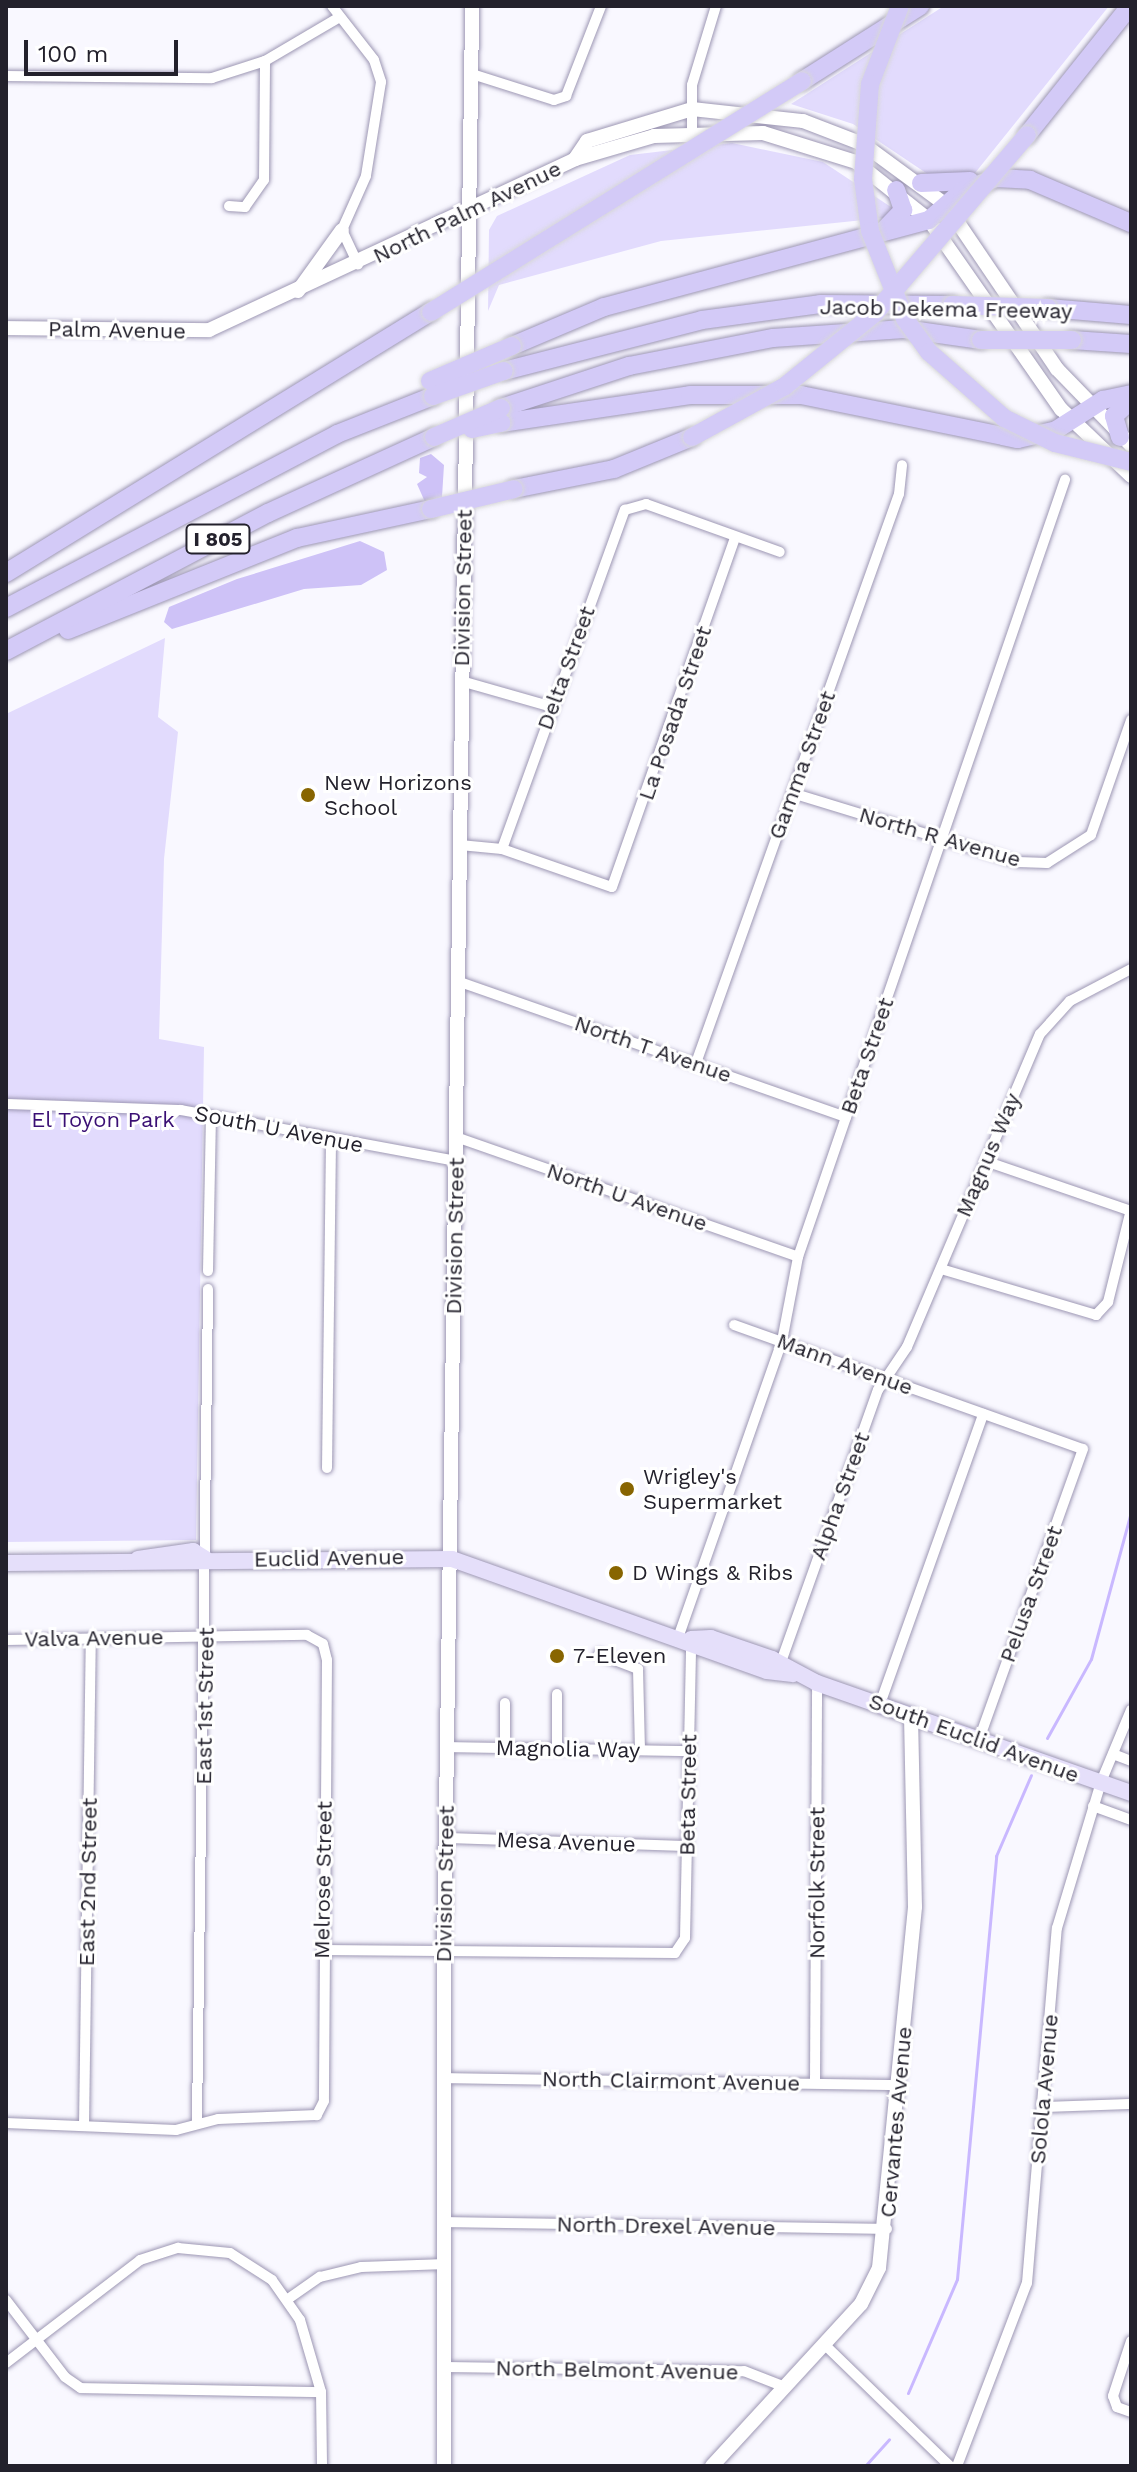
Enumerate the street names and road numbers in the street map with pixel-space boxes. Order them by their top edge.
street label: North Palm Avenue [368,155,566,269]
street label: Jacob Dekema Freeway [819,294,1073,324]
street label: Palm Avenue [47,316,187,344]
street label: Division Street [448,509,478,667]
road number: I 805 [184,523,252,555]
street label: Delta Street [531,602,601,734]
street label: La Posada Street [633,622,717,804]
street label: Gamma Street [763,687,841,843]
street label: North R Avenue [856,801,1024,873]
street label: Beta Street [835,994,899,1118]
street label: North T Avenue [570,1009,736,1089]
street label: Magnus Way [950,1089,1026,1221]
street label: South U Avenue [192,1100,366,1158]
street label: Division Street [440,1157,470,1315]
street label: North U Avenue [543,1157,711,1237]
street label: Mann Avenue [773,1327,917,1401]
street label: Alpha Street [805,1428,875,1564]
street label: Pelusa Street [994,1522,1068,1666]
street label: Euclid Avenue [253,1543,405,1573]
street label: Valva Avenue [23,1624,165,1652]
street label: East 1st Street [190,1627,220,1785]
street label: South Euclid Avenue [865,1688,1083,1788]
street label: Beta Street [674,1734,702,1856]
street label: Magnolia Way [495,1735,641,1763]
street label: East 2nd Street [73,1797,103,1967]
street label: Melrose Street [308,1801,338,1959]
street label: Division Street [430,1805,460,1963]
street label: Norfolk Street [804,1807,830,1959]
street label: Mesa Avenue [495,1826,637,1858]
street label: Solola Avenue [1024,2012,1064,2166]
street label: Cervantes Avenue [874,2025,918,2219]
street label: North Clairmont Avenue [541,2066,801,2096]
street label: North Drexel Avenue [556,2211,776,2241]
street label: North Belmont Avenue [495,2355,739,2385]

